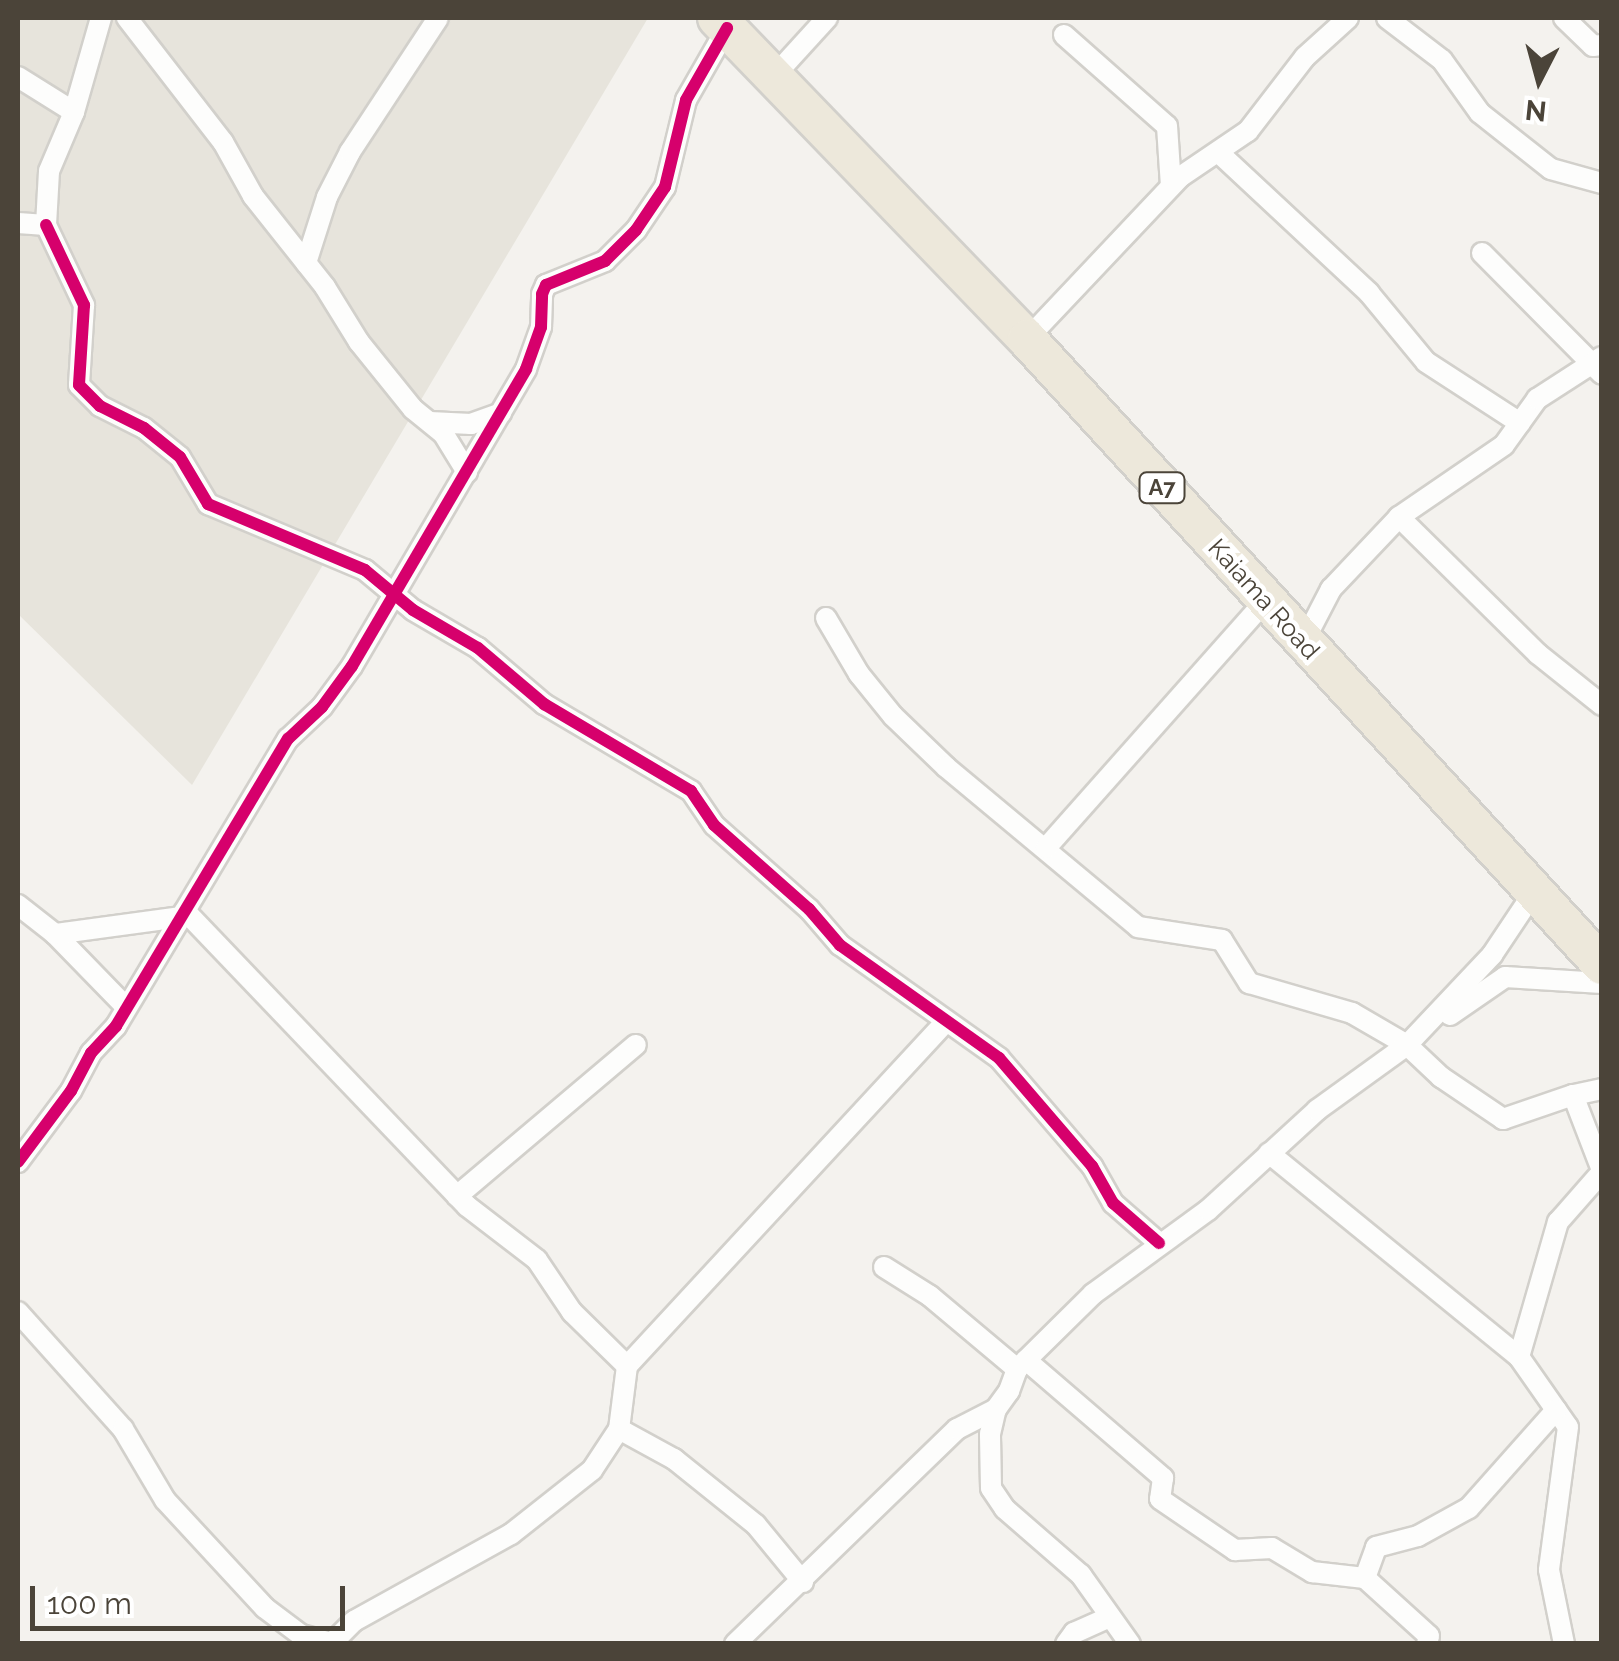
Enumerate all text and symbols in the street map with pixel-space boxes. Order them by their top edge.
north arrow [1489,30,1589,130]
text: N [1523,93,1548,128]
road number: A7 [1137,471,1187,505]
street label: Kaiama Road [1202,533,1326,665]
scale bar [35,1566,350,1628]
text: 100 m [47,1586,132,1621]

